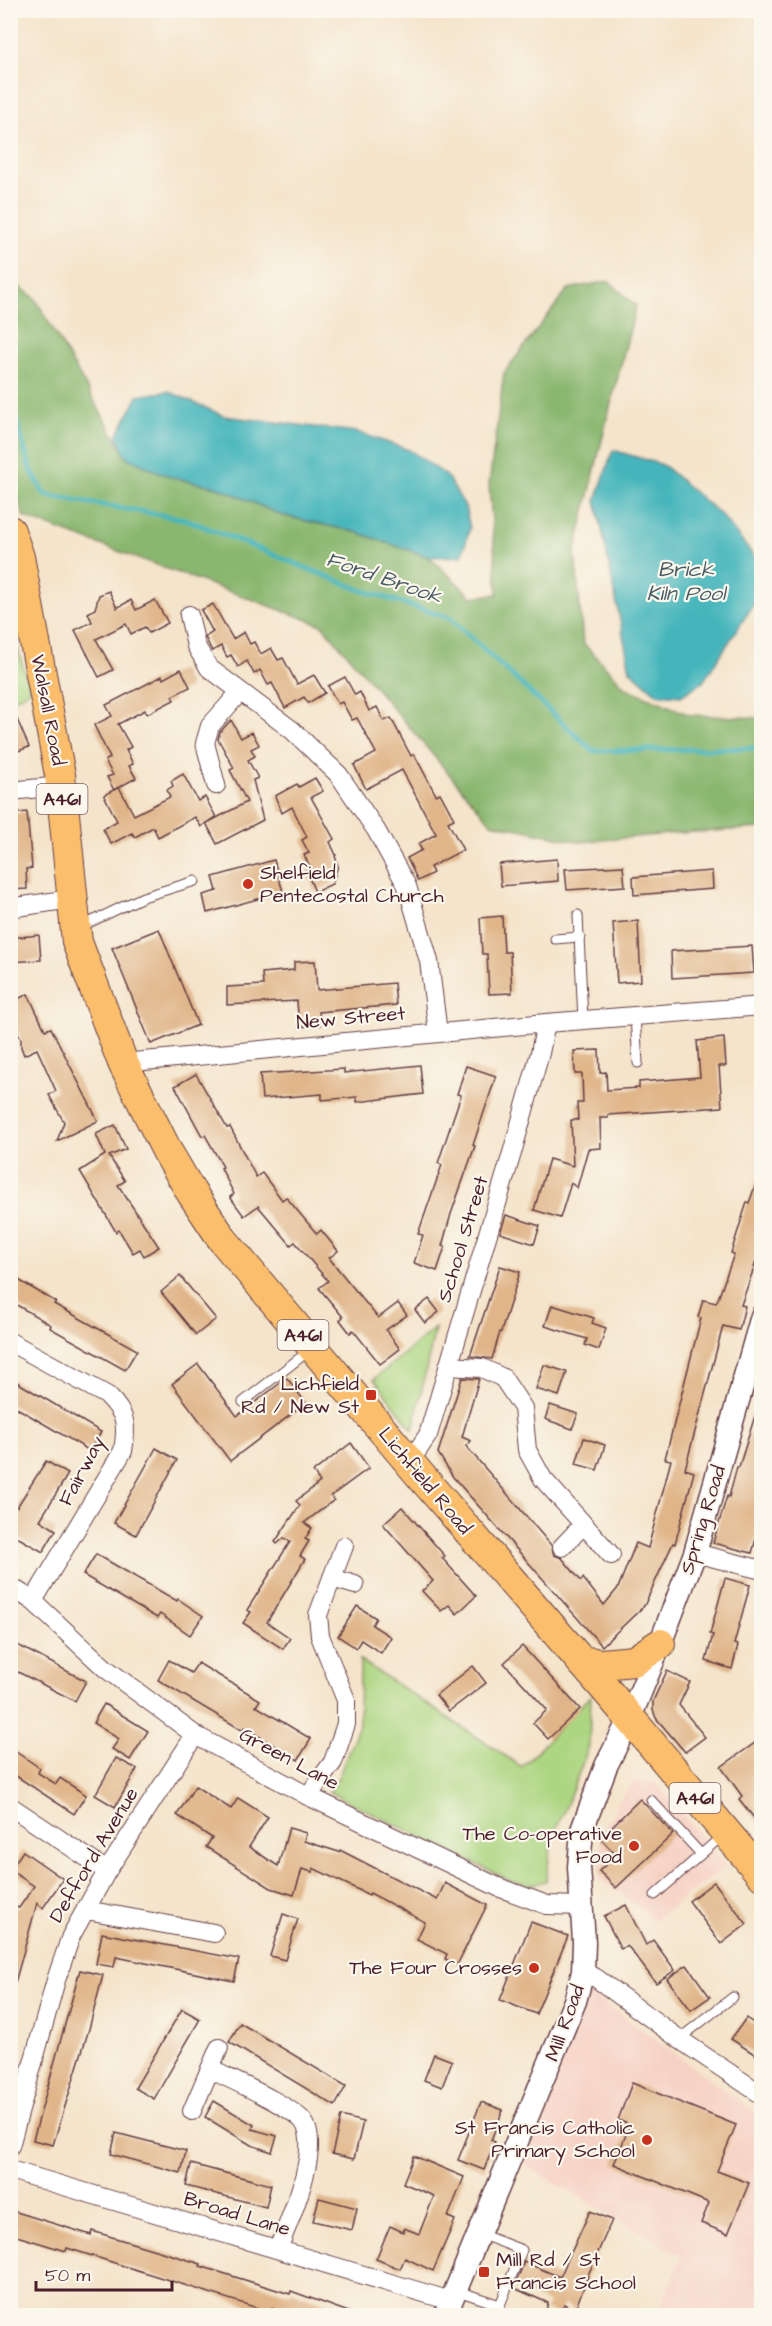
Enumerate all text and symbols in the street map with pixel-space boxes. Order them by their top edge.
water label: Ford Brook [322,545,447,612]
water label: Brick Kiln Pool [647,555,728,608]
street label: Walsall Road [24,652,72,768]
road number: A461 [36,784,88,814]
place label: Shelfield Pentecostal Church [260,859,444,910]
marker: Shelfield Pentecostal Church [241,877,255,891]
street label: New Street [295,999,407,1037]
street label: School Street [430,1172,496,1306]
road number: A461 [278,1320,328,1350]
place label: Lichfield Rd / New St [241,1370,359,1421]
marker: Lichfield Rd / New St [364,1388,378,1402]
street label: Lichfield Road [372,1421,478,1541]
street label: Fairway [52,1431,113,1511]
street label: Spring Road [673,1462,734,1578]
street label: Green Lane [234,1721,344,1797]
street label: Defford Avenue [43,1782,146,1928]
road number: A461 [670,1783,720,1813]
place label: The Co-operative Food [462,1820,622,1871]
marker: The Co-operative Food [627,1839,641,1853]
place label: The Four Crosses [349,1954,522,1982]
marker: The Four Crosses [527,1961,541,1975]
street label: Mill Road [538,1981,592,2065]
place label: St Francis Catholic Primary School [455,2114,635,2166]
marker: St Francis Catholic Primary School [640,2133,654,2147]
street label: Broad Lane [180,2185,294,2243]
place label: Mill Rd / St Francis School [496,2246,636,2297]
scale bar [36,2254,172,2292]
text: 50 m [45,2263,90,2288]
marker: Mill Rd / St Francis School [477,2265,491,2279]

